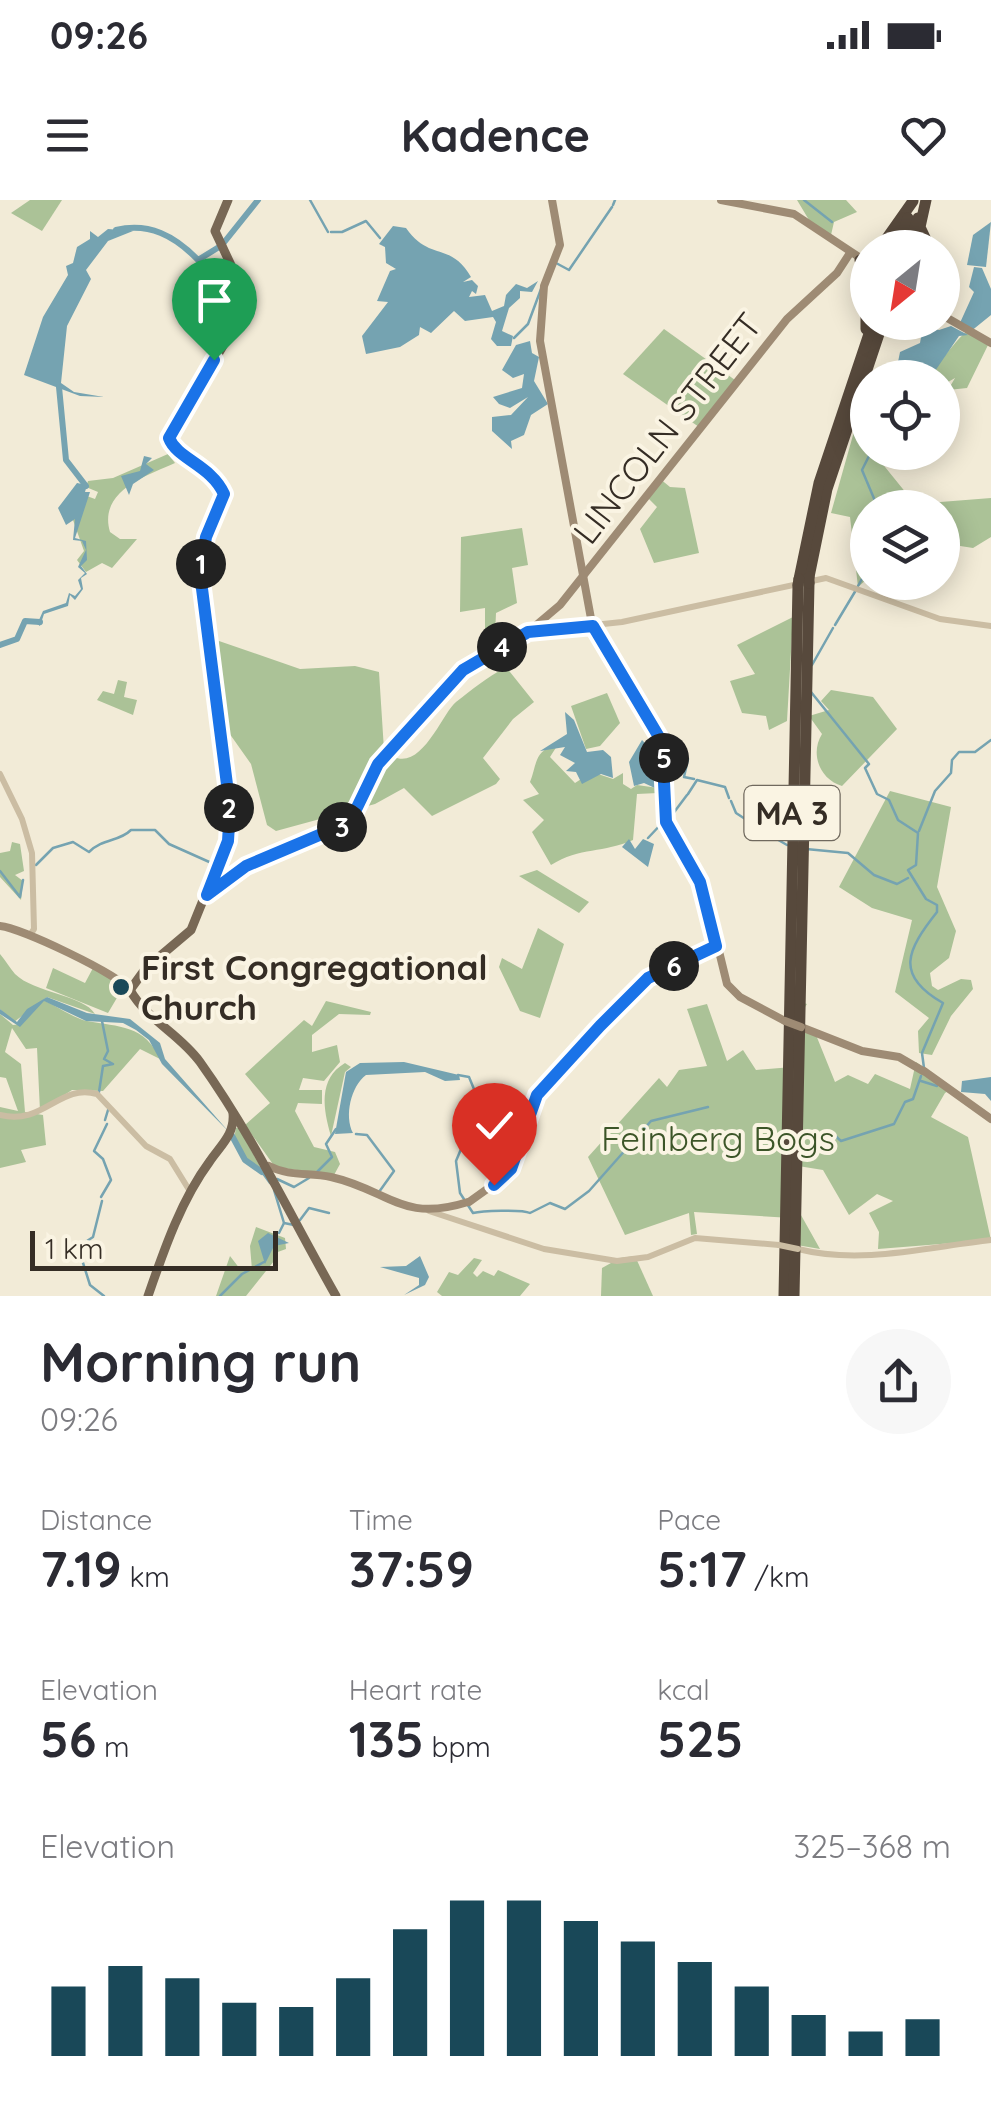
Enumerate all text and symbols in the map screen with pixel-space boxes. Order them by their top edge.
text: 09:26 [50,11,148,59]
text: Kadence [401,107,590,163]
icon: menu [40,108,95,163]
icon: heart [896,108,951,163]
north arrow [850,230,960,340]
map controls [850,230,960,600]
pin [172,258,257,361]
icon: arrive [187,273,242,328]
street label: LINCOLN STREET [563,304,771,552]
button: locate [850,360,960,470]
button: layers [850,490,960,600]
pin: 1 [176,539,226,589]
text: 1 [196,546,206,581]
pin: 4 [477,622,527,672]
text: 4 [494,629,510,664]
pin: 5 [639,733,689,783]
text: 5 [656,740,672,775]
pin: 2 [204,783,254,833]
road number: MA 3 [744,786,840,840]
text: 2 [221,790,237,825]
pin: 3 [317,802,367,852]
text: 3 [334,809,350,844]
pin: 6 [649,941,699,991]
place label: First Congregational Church [141,945,488,1029]
text: 6 [666,948,682,983]
marker: First Congregational Church [110,976,132,998]
pin [452,1083,537,1186]
icon: check [467,1098,522,1153]
park label: Feinberg Bogs [601,1116,835,1160]
scale bar [30,1226,278,1270]
text: 1 km [45,1231,104,1266]
text: Morning run [40,1327,361,1396]
button: share [846,1329,951,1434]
text: 09:26 [40,1399,118,1439]
text: Distance [40,1502,152,1537]
text: Time [349,1502,413,1537]
text: Pace [657,1502,721,1537]
text: 7.19 [40,1537,122,1600]
text: 37:59 [349,1537,474,1600]
text: 5:17 [657,1537,747,1600]
text: km [122,1559,170,1594]
text: /km [747,1559,809,1594]
text: Elevation [40,1672,158,1707]
text: Heart rate [349,1672,482,1707]
text: kcal [657,1672,710,1707]
text: 56 [40,1707,96,1770]
text: 135 [349,1707,424,1770]
text: 525 [657,1707,743,1770]
text: m [96,1729,130,1764]
text: bpm [424,1729,491,1764]
text: Elevation [40,1826,175,1866]
text: 325–368 m [794,1826,951,1866]

